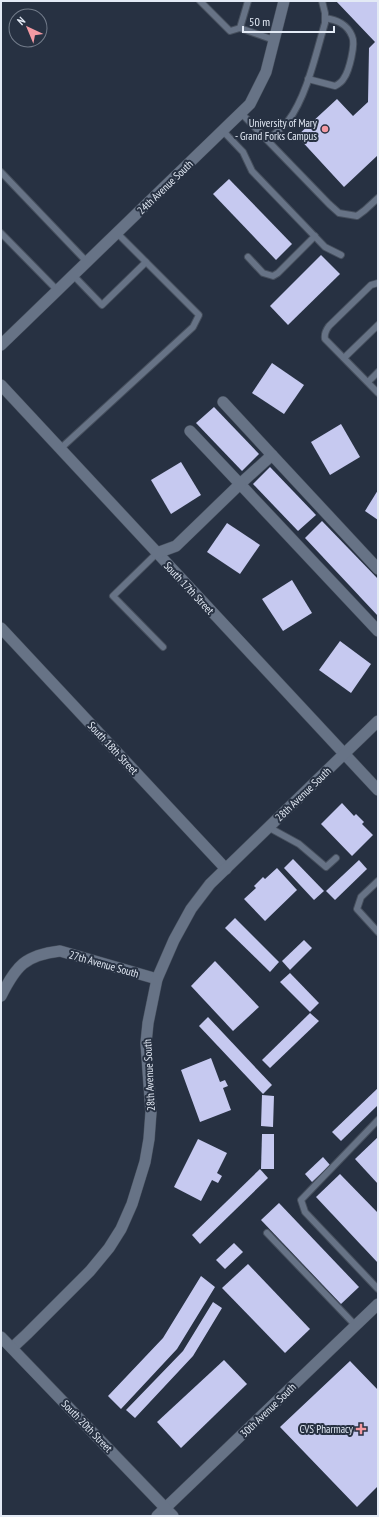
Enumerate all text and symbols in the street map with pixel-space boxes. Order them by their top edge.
north arrow [8,8,48,48]
scale bar [243,8,334,34]
text: N [14,14,28,28]
text: 50 m [249,14,270,29]
place label: University of Mary - Grand Forks Campus [235,116,318,143]
marker: University of Mary - Grand Forks Campus [320,124,330,134]
street label: 24th Avenue South [134,157,196,217]
street label: South 17th Street [161,559,217,617]
street label: South 18th Street [85,719,141,777]
street label: 28th Avenue South [272,764,334,824]
street label: 27th Avenue South [67,947,141,981]
street label: 28th Avenue South [140,1039,158,1111]
street label: 30th Avenue South [237,1380,299,1440]
street label: South 20th Street [59,1397,115,1455]
place label: CVS Pharmacy [299,1422,354,1436]
marker: CVS Pharmacy [356,1424,366,1434]

